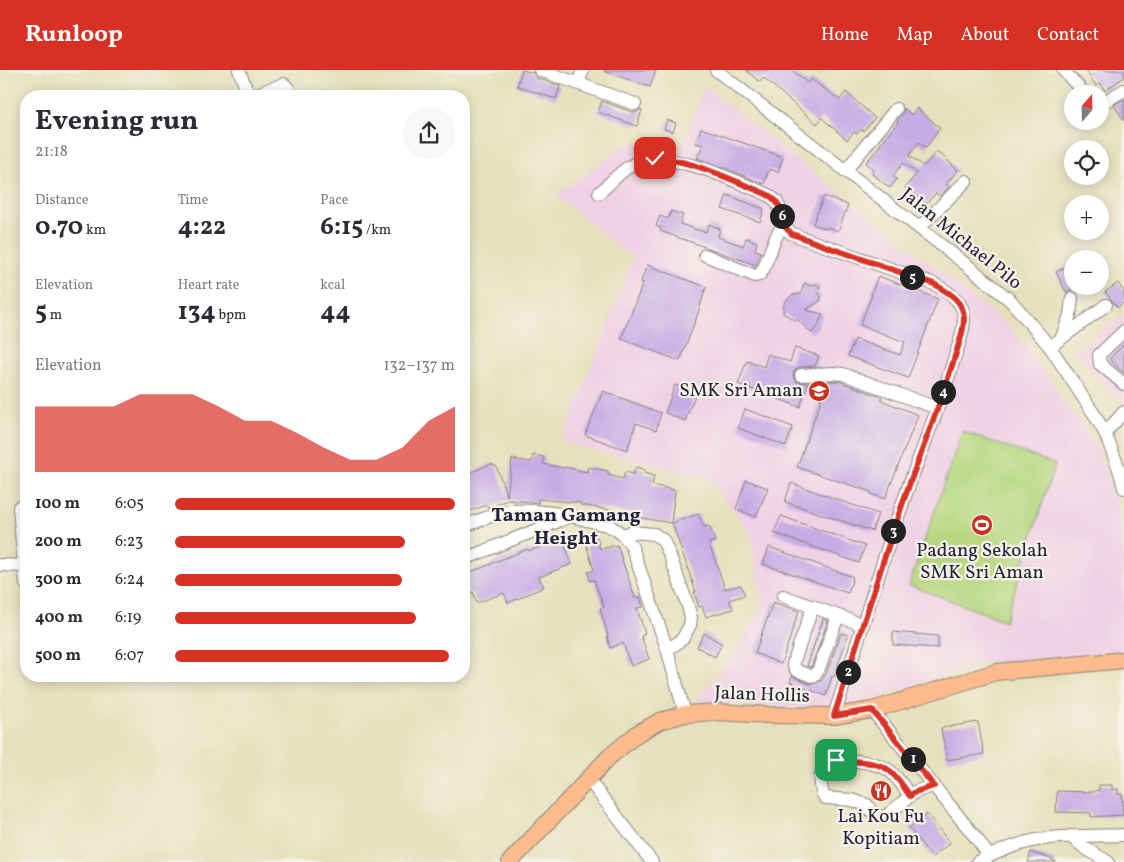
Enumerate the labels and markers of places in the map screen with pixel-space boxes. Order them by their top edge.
pin [634,137,676,179]
pin: 6 [770,204,794,228]
pin: 5 [900,264,924,290]
place label: SMK Sri Aman [679,378,803,404]
school or university icon: SMK Sri Aman [807,379,831,403]
pin: 4 [930,380,956,404]
sports icon: Padang Sekolah SMK Sri Aman [970,513,994,537]
pin: 3 [880,518,906,544]
place label: Padang Sekolah SMK Sri Aman [916,538,1048,586]
pin: 2 [836,660,860,684]
pin [815,739,857,781]
pin: 1 [900,746,926,772]
restaurant icon: Lai Kou Fu Kopitiam [869,779,893,803]
place label: Lai Kou Fu Kopitiam [837,804,925,852]

